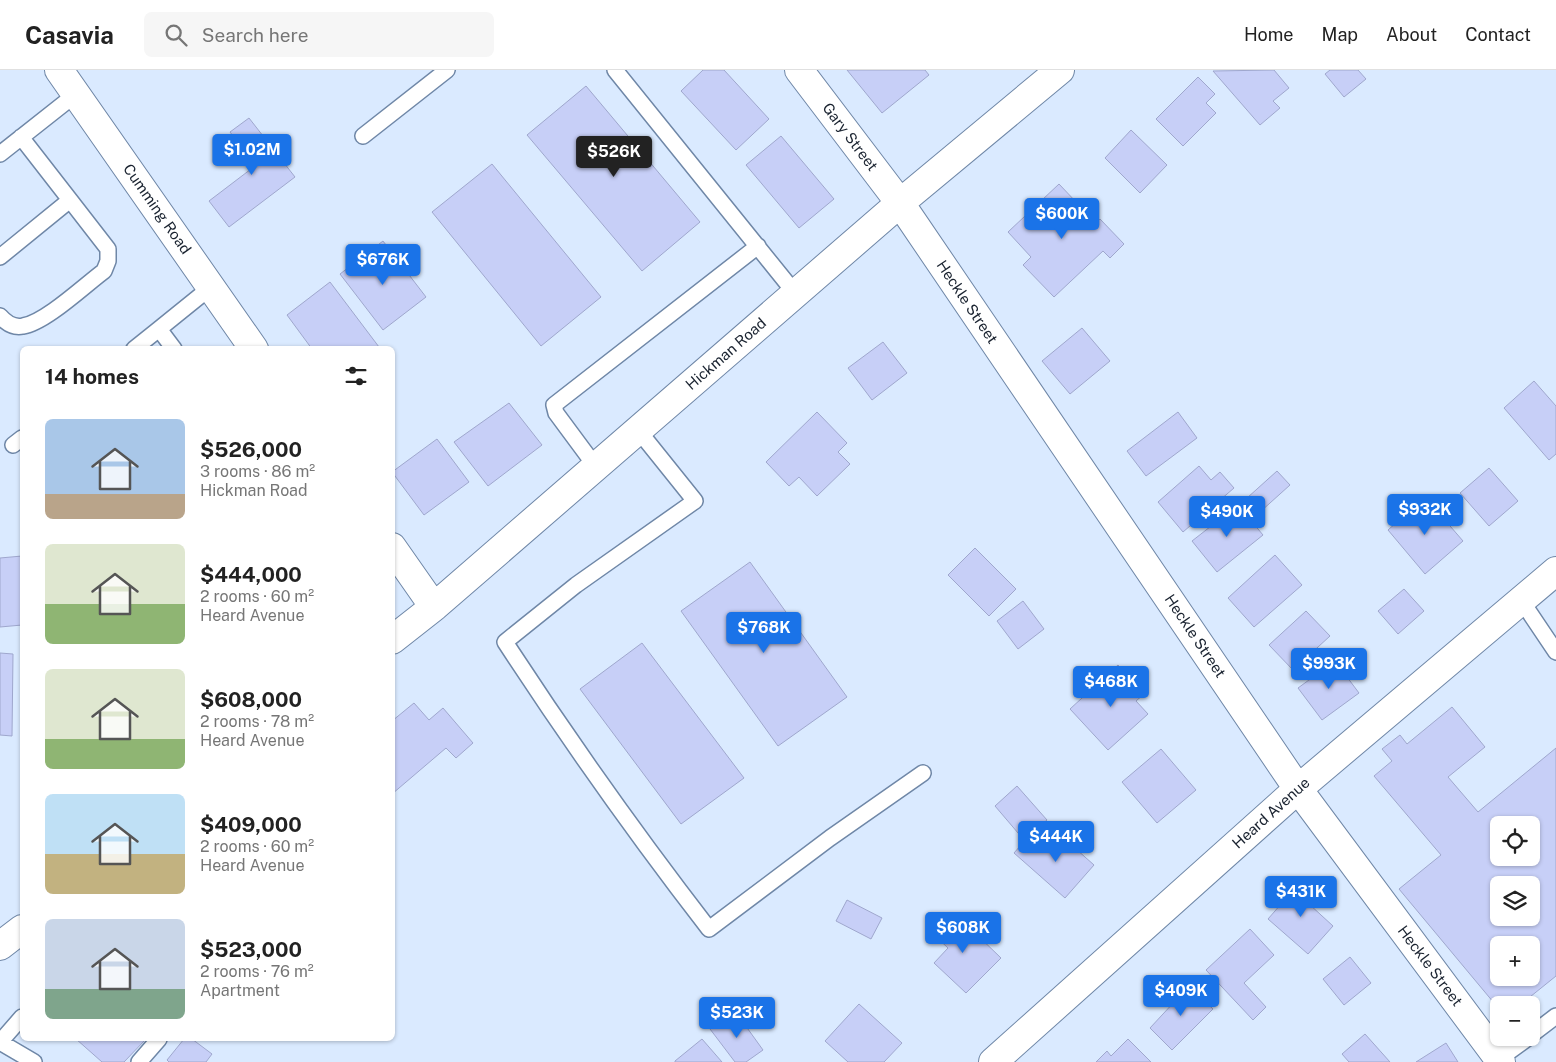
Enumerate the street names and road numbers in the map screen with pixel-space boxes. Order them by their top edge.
street label: Gary Street [819,99,882,174]
street label: Cumming Road [120,160,195,257]
street label: Heckle Street [933,257,1002,347]
street label: Hickman Road [682,314,769,393]
street label: Heckle Street [1161,591,1230,681]
street label: Heard Avenue [1229,774,1313,852]
street label: Heckle Street [1395,922,1466,1009]

